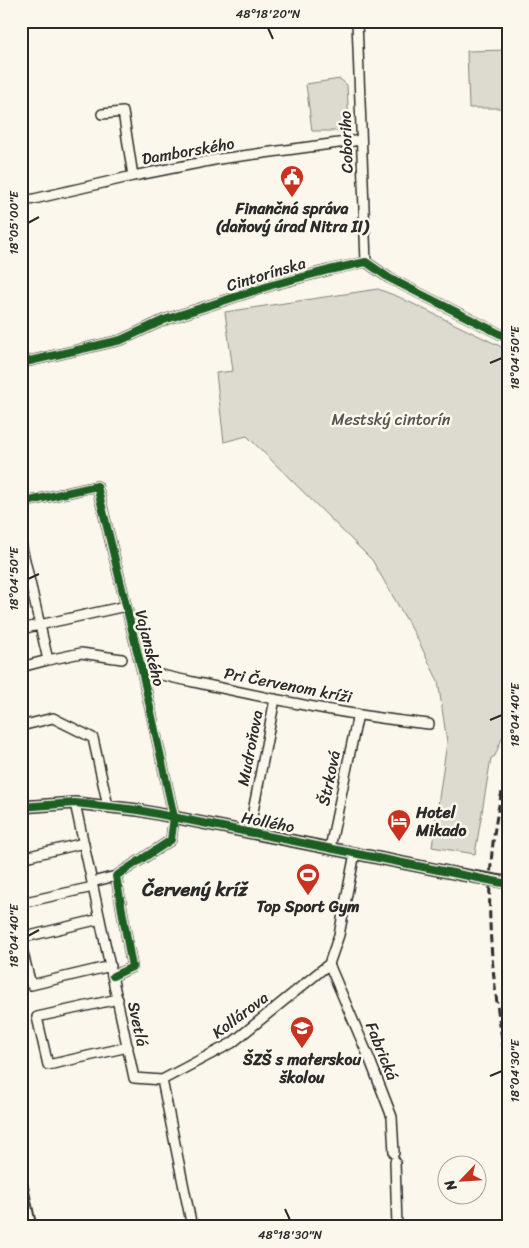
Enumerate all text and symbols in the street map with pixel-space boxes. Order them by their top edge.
text: 48°18'20"N [236,3,301,25]
street label: Coboriho [330,110,362,174]
street label: Damborského [139,129,237,173]
public building icon: Finančná správa (daňový úrad Nitra II) [279,164,305,198]
text: 18°05'00"E [3,190,25,255]
place label: Finančná správa (daňový úrad Nitra II) [216,194,370,241]
street label: Cintorínska [223,248,309,300]
text: 18°04'50"E [504,325,526,390]
park label: Mestský cintorín [331,405,451,434]
text: 18°04'50"E [3,546,25,611]
street label: Vajanského [127,607,174,689]
street label: Pri Červenom kríži [222,658,355,712]
text: 18°04'40"E [504,682,526,747]
street label: Mudroňova [228,708,272,788]
street label: Štrková [309,748,349,808]
place label: Hotel Mikado [415,798,466,845]
street label: Hollého [239,803,297,841]
hotel icon: Hotel Mikado [386,808,412,842]
sports icon: Top Sport Gym [295,862,321,896]
district label: Červený kríž [141,873,250,906]
place label: Top Sport Gym [256,892,360,921]
text: 18°04'40"E [3,903,25,968]
street label: Kollárova [205,984,275,1046]
street label: Svetlá [119,999,157,1049]
school or university icon: ŠZŠ s materskou školou [289,1015,315,1049]
street label: Fabrická [357,1017,407,1085]
text: 18°04'30"E [504,1038,526,1102]
place label: ŠZŠ s materskou školou [242,1045,362,1092]
north arrow [436,1156,486,1206]
text: N [437,1175,464,1196]
text: 48°18'30"N [258,1224,323,1246]

